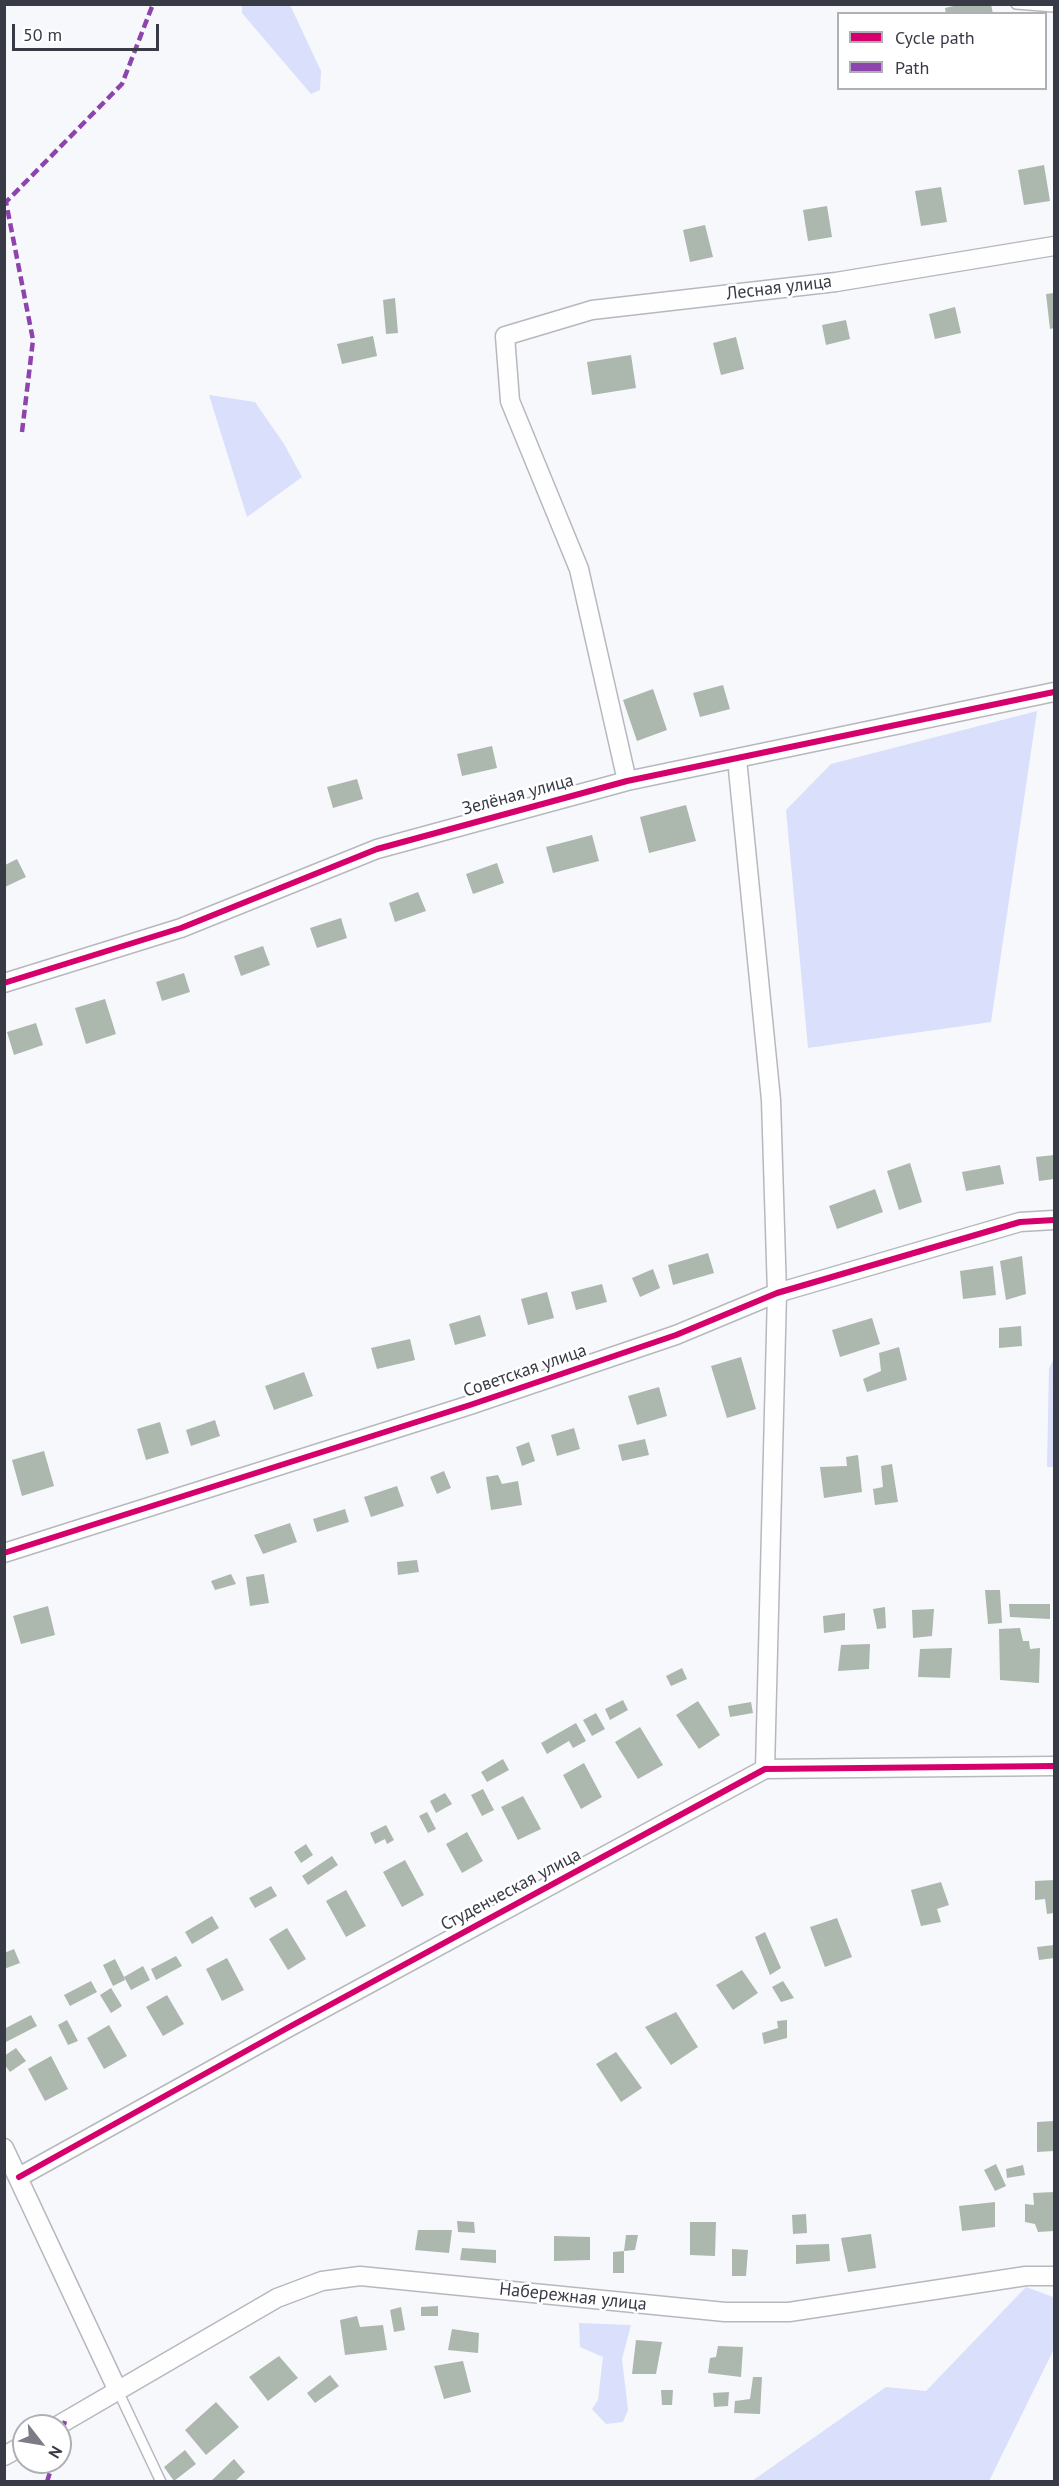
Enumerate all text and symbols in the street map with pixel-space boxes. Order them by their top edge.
scale bar [15,12,162,50]
legend [837,12,1047,90]
text: 50 m [23,23,62,46]
text: Cycle path [895,26,975,49]
text: Path [895,56,929,79]
street label: Лесная улица [725,271,833,305]
street label: Зелёная улица [460,770,576,820]
street label: Советская улица [460,1340,590,1402]
street label: Студенческая улица [437,1844,585,1936]
street label: Набережная улица [498,2279,648,2315]
north arrow [12,2414,72,2474]
text: N [44,2443,67,2462]

